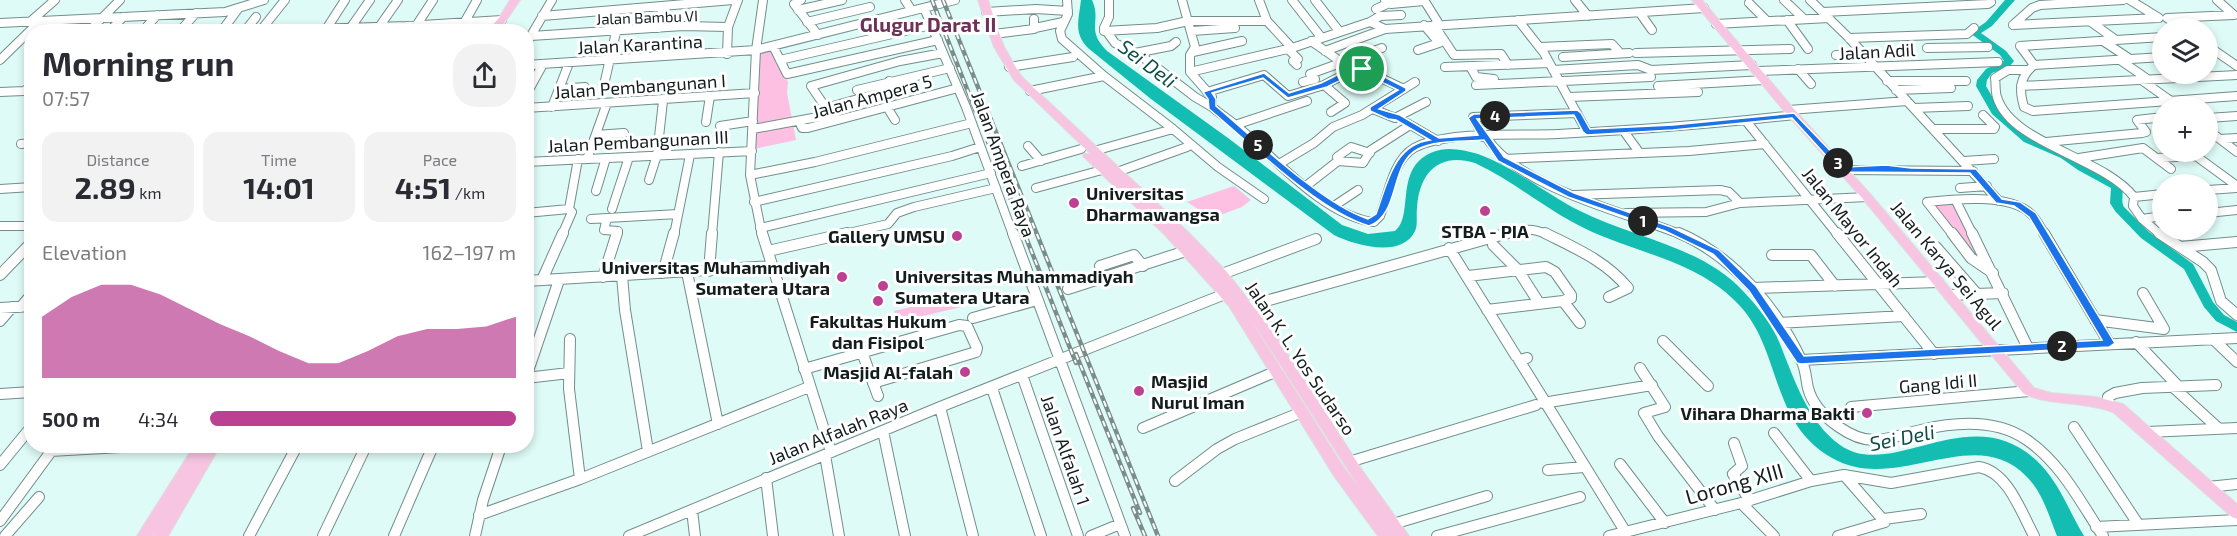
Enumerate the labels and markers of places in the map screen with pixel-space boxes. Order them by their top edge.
pin [1336,43,1387,94]
pin: 4 [1480,101,1510,131]
pin: 5 [1243,130,1273,160]
pin: 3 [1823,148,1853,178]
place label: Universitas Dharmawangsa [1086,182,1220,225]
marker: Universitas Dharmawangsa [1067,196,1081,210]
marker: STBA - PIA [1478,204,1492,218]
pin: 1 [1628,206,1658,236]
place label: STBA - PIA [1441,220,1529,242]
place label: Gallery UMSU [828,225,945,247]
marker: Gallery UMSU [950,229,964,243]
place label: Universitas Muhammdiyah Sumatera Utara [602,256,830,299]
place label: Universitas Muhammadiyah Sumatera Utara [895,265,1134,308]
marker: Universitas Muhammdiyah Sumatera Utara [835,270,849,284]
marker: Universitas Muhammadiyah Sumatera Utara [876,279,890,293]
marker: Fakultas Hukum dan Fisipol [871,294,885,308]
place label: Fakultas Hukum dan Fisipol [809,310,947,353]
pin: 2 [2047,331,2077,361]
place label: Masjid Al-falah [823,361,953,383]
marker: Masjid Al-falah [958,365,972,379]
place label: Masjid Nurul Iman [1151,370,1245,413]
marker: Masjid Nurul Iman [1132,384,1146,398]
place label: Vihara Dharma Bakti [1680,402,1855,424]
marker: Vihara Dharma Bakti [1860,406,1874,420]

